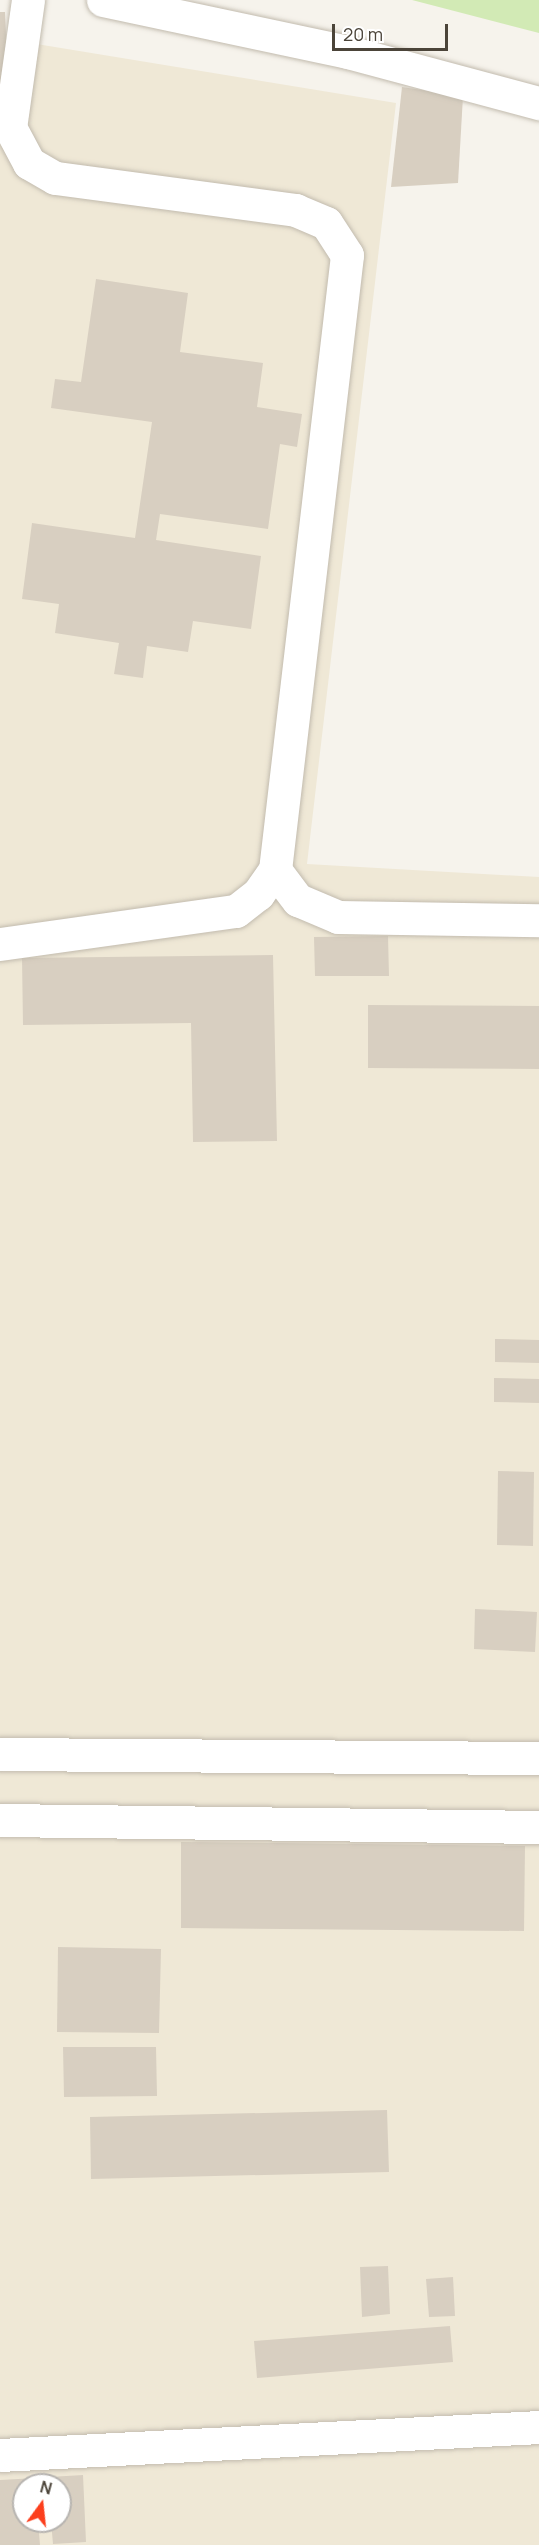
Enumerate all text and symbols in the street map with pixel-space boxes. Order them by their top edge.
scale bar [335,12,450,50]
text: 20 m [343,22,383,46]
north arrow [12,2473,72,2533]
text: N [38,2475,55,2500]

